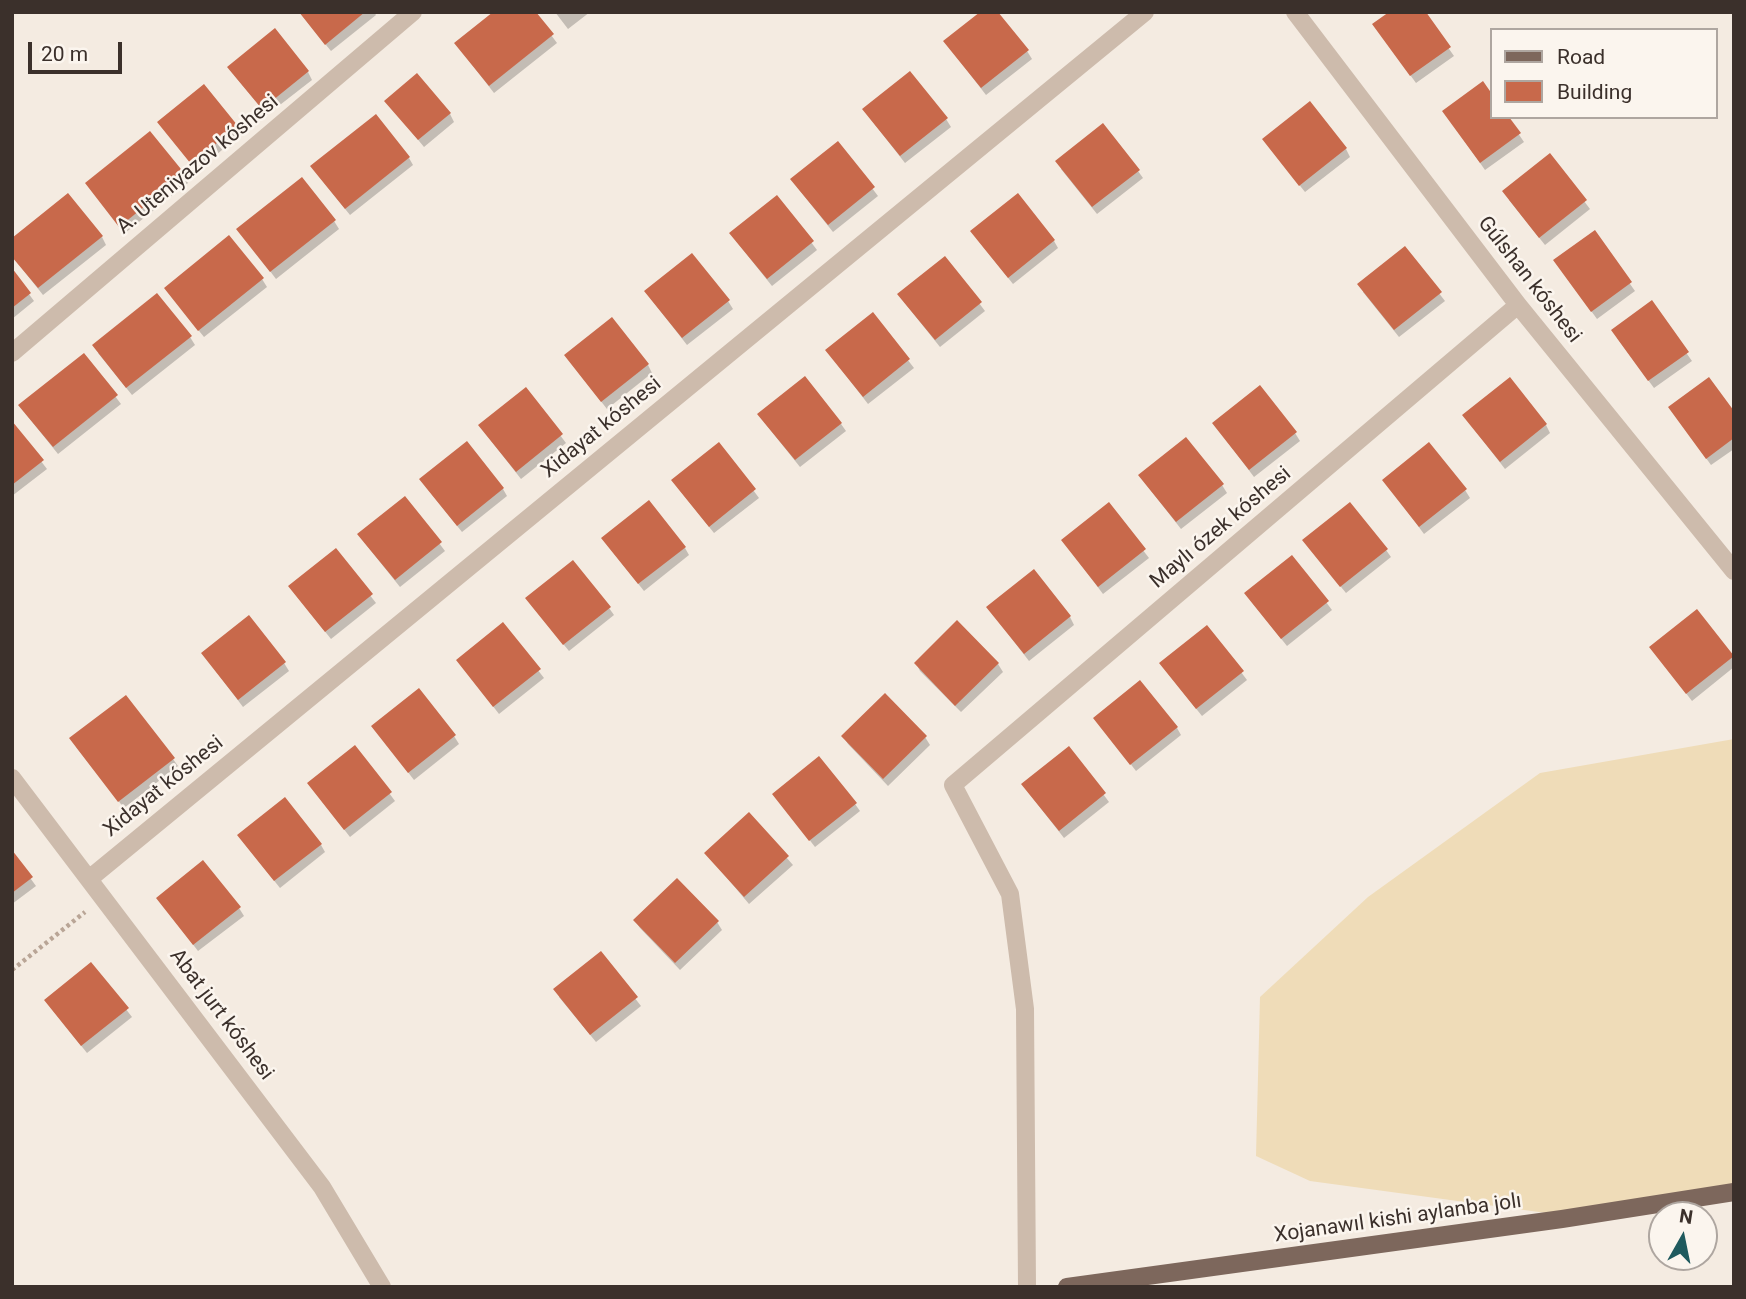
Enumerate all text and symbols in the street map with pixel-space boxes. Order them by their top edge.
scale bar [32,28,126,72]
legend [1490,28,1718,119]
text: 20 m [41,42,88,66]
text: Road [1557,45,1605,69]
text: Building [1557,80,1632,104]
street label: A. Uteniyazov kóshesi [112,90,284,240]
street label: Gúlshan kóshesi [1472,212,1586,348]
street label: Xidayat kóshesi [537,372,667,484]
street label: Maylı ózek kóshesi [1145,462,1297,594]
street label: Xidayat kóshesi [99,731,229,843]
street label: Abat jurt kóshesi [164,945,278,1085]
street label: Xojanawıl kishi aylanba jolı [1273,1189,1523,1249]
north arrow [1648,1201,1718,1271]
text: N [1678,1204,1694,1229]

